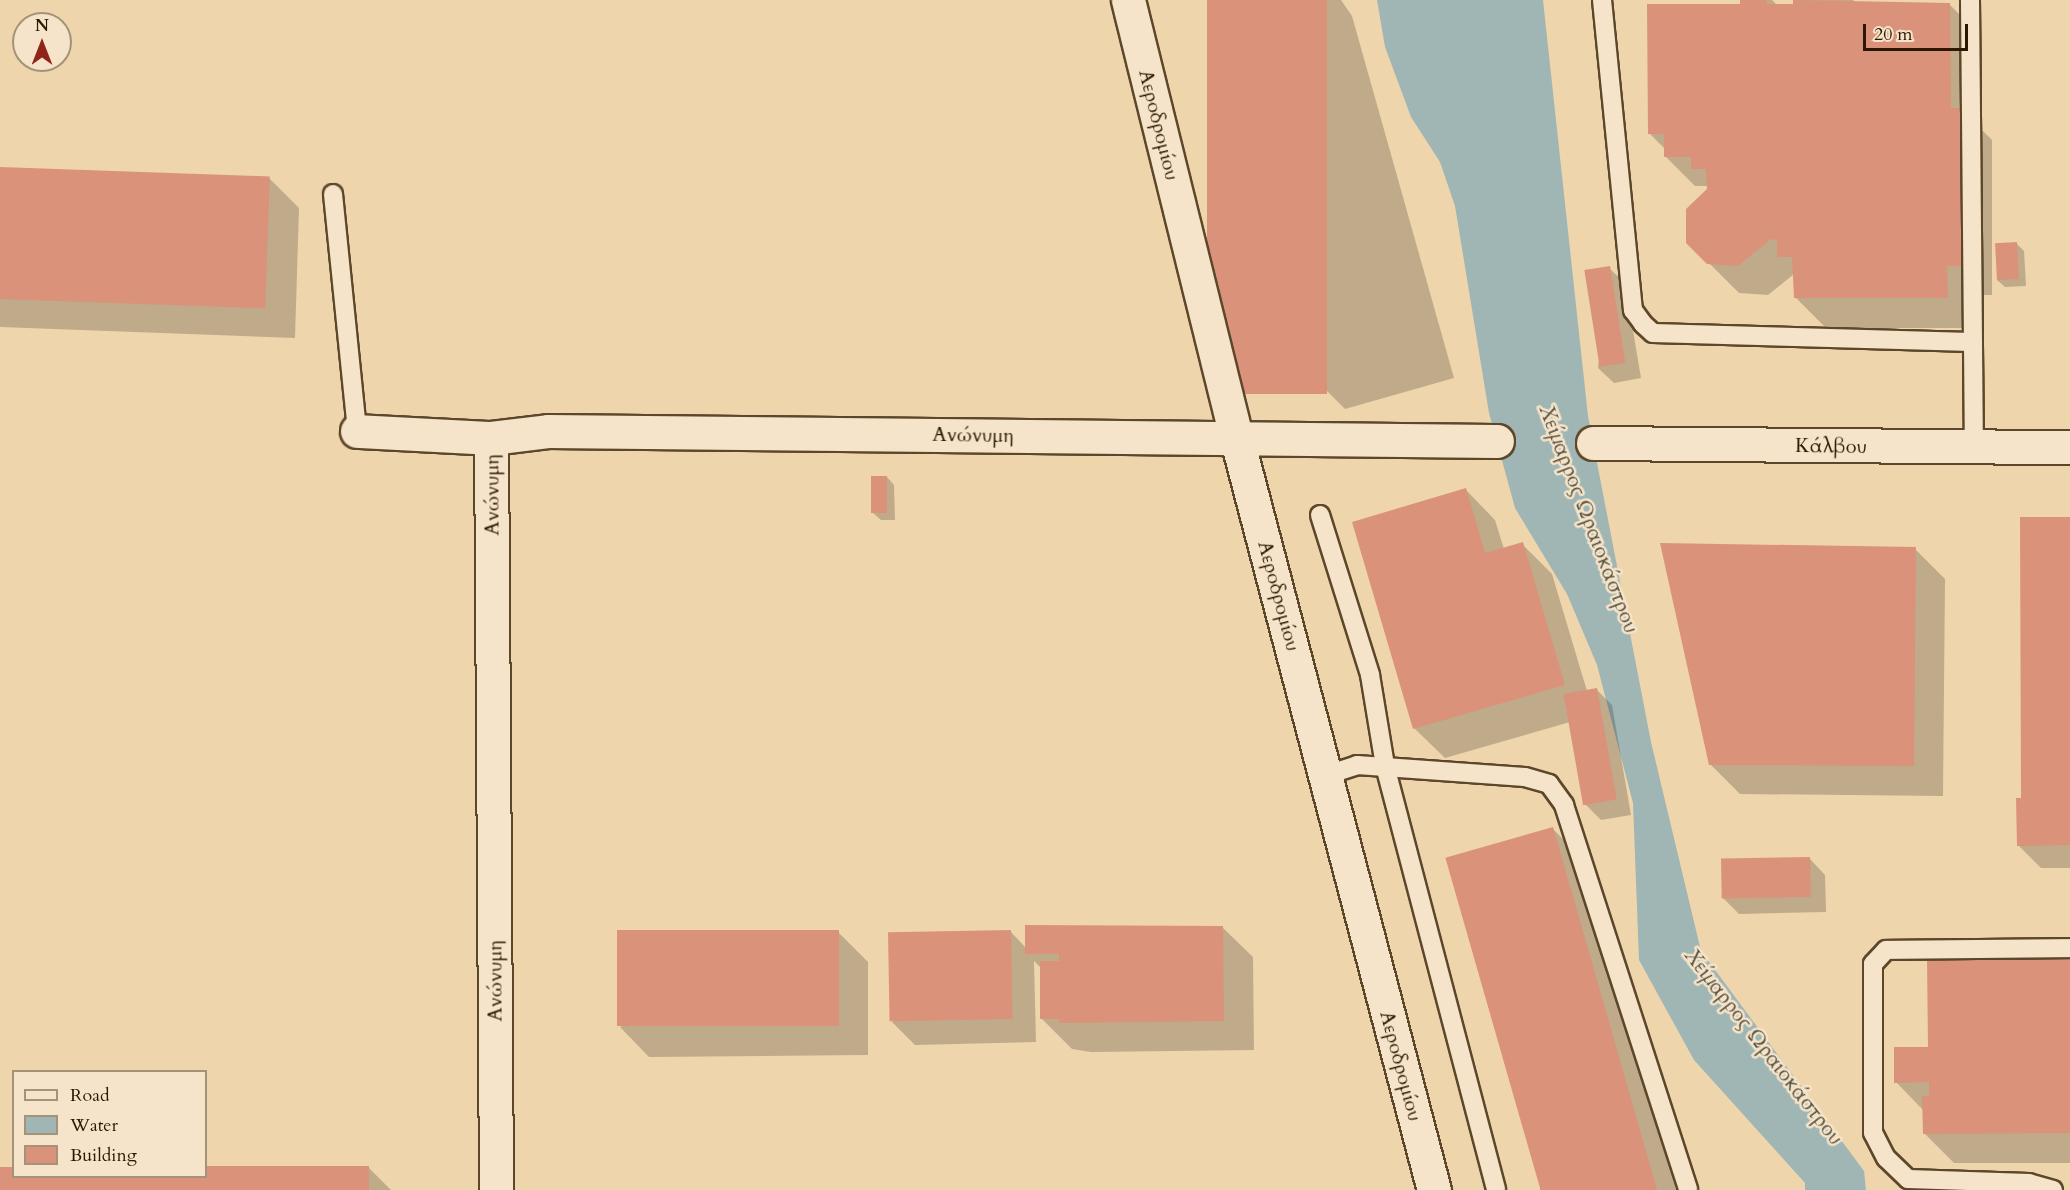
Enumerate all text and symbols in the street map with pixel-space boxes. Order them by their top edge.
north arrow [12,12,72,72]
scale bar [1866,12,1971,50]
text: N [35,15,49,37]
text: 20 m [1874,22,1913,47]
street label: Αεροδρομίου [1134,67,1184,183]
water label: Χείμαρρος Ωραιοκάστρου [1533,401,1643,637]
street label: Ανώνυμη [932,422,1014,448]
street label: Κάλβου [1795,433,1867,459]
street label: Ανώνυμη [480,454,504,536]
street label: Αεροδρομίου [1253,538,1305,654]
street label: Ανώνυμη [483,940,507,1022]
water label: Χείμαρρος Ωραιοκάστρου [1678,944,1848,1150]
street label: Αεροδρομίου [1375,1008,1427,1124]
legend [12,1070,207,1178]
text: Road [70,1083,110,1108]
text: Water [70,1113,118,1138]
text: Building [70,1143,137,1168]

